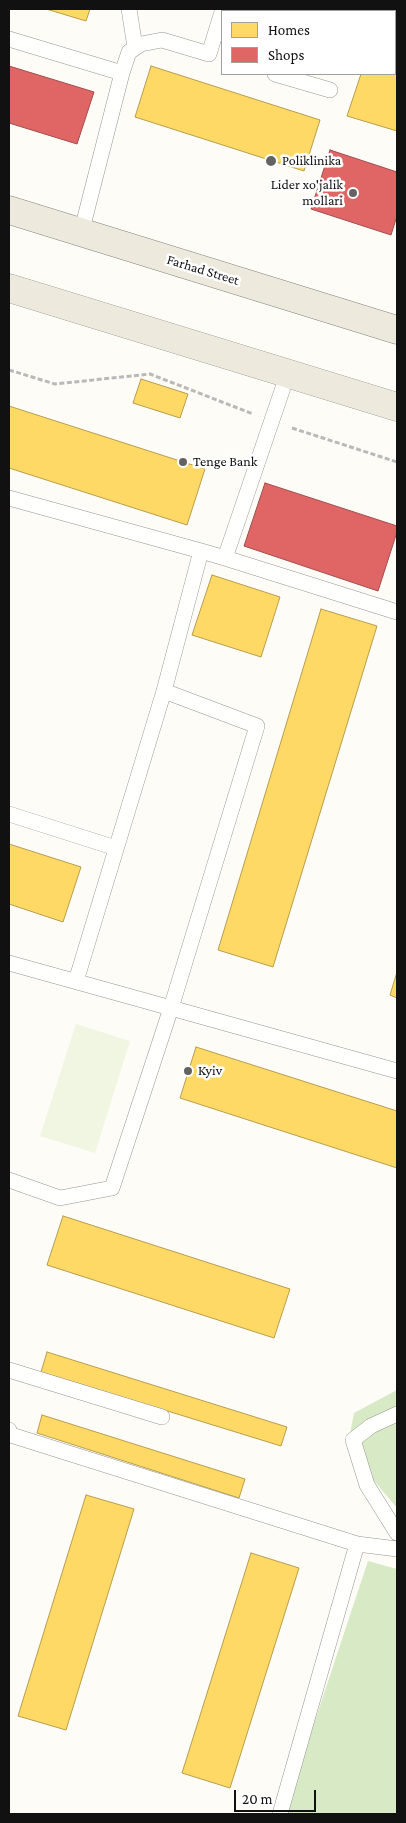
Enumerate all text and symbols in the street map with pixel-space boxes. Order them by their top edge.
legend [221,10,396,75]
text: Homes [268,22,310,38]
text: Shops [268,47,304,63]
place label: Poliklinika [282,153,341,169]
marker: Poliklinika [264,154,278,168]
place label: Lider xo'jalik mollari [271,177,343,210]
marker: Lider xo'jalik mollari [347,187,359,199]
street label: Farhad Street [165,251,241,289]
place label: Tenge Bank [193,454,258,470]
marker: Tenge Bank [177,456,189,468]
place label: Kyiv [198,1063,222,1079]
marker: Kyiv [182,1065,194,1077]
scale bar [236,1780,318,1812]
text: 20 m [242,1791,273,1807]

